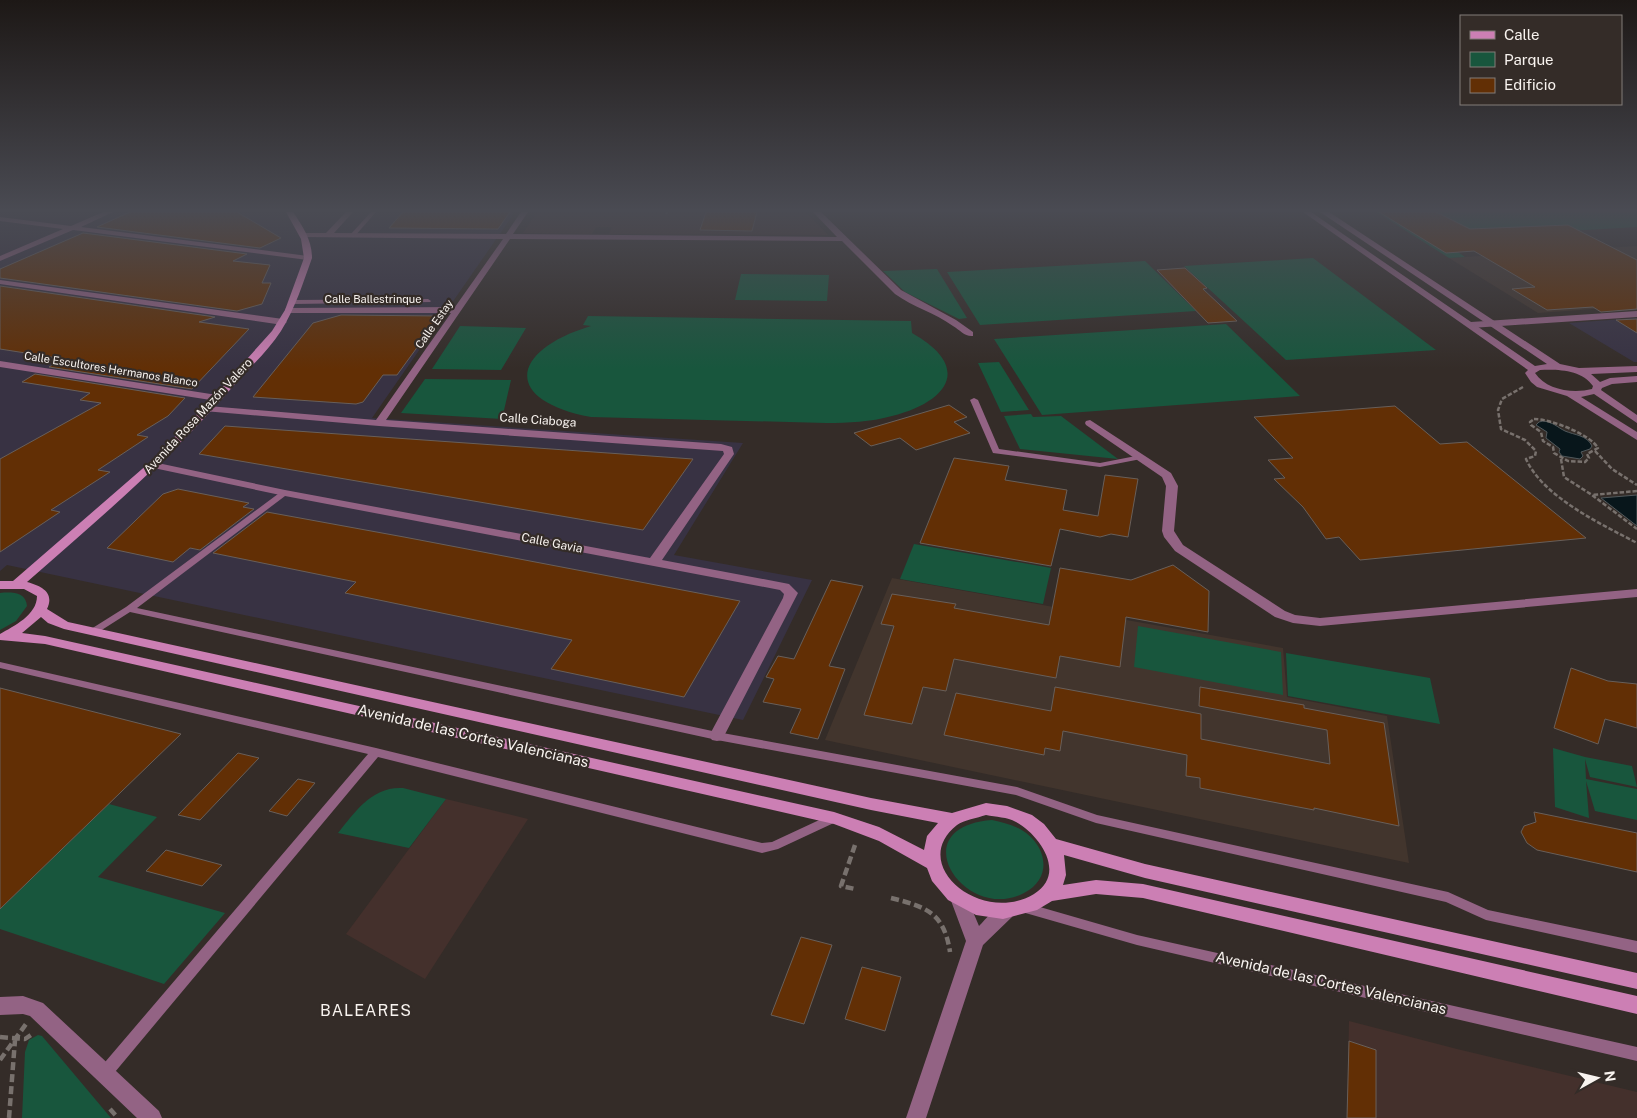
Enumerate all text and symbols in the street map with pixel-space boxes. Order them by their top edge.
legend [1460,15,1622,105]
text: Calle [1504,26,1540,43]
text: Parque [1504,51,1554,68]
text: Edificio [1504,76,1556,93]
street label: Calle Ballestrinque [325,293,421,305]
street label: Calle Estay [413,297,455,351]
street label: Calle Escultores Hermanos Blanco [23,349,199,389]
street label: Avenida Rosa Mazón Valero [141,355,255,477]
street label: Calle Ciaboga [499,410,577,430]
street label: Calle Gavia [520,530,584,556]
street label: Avenida de las Cortes Valencianas [356,701,590,770]
street label: Avenida de las Cortes Valencianas [1214,948,1448,1017]
district label: BALEARES [320,1001,412,1020]
north arrow [1572,1053,1622,1103]
text: N [1601,1070,1619,1083]

